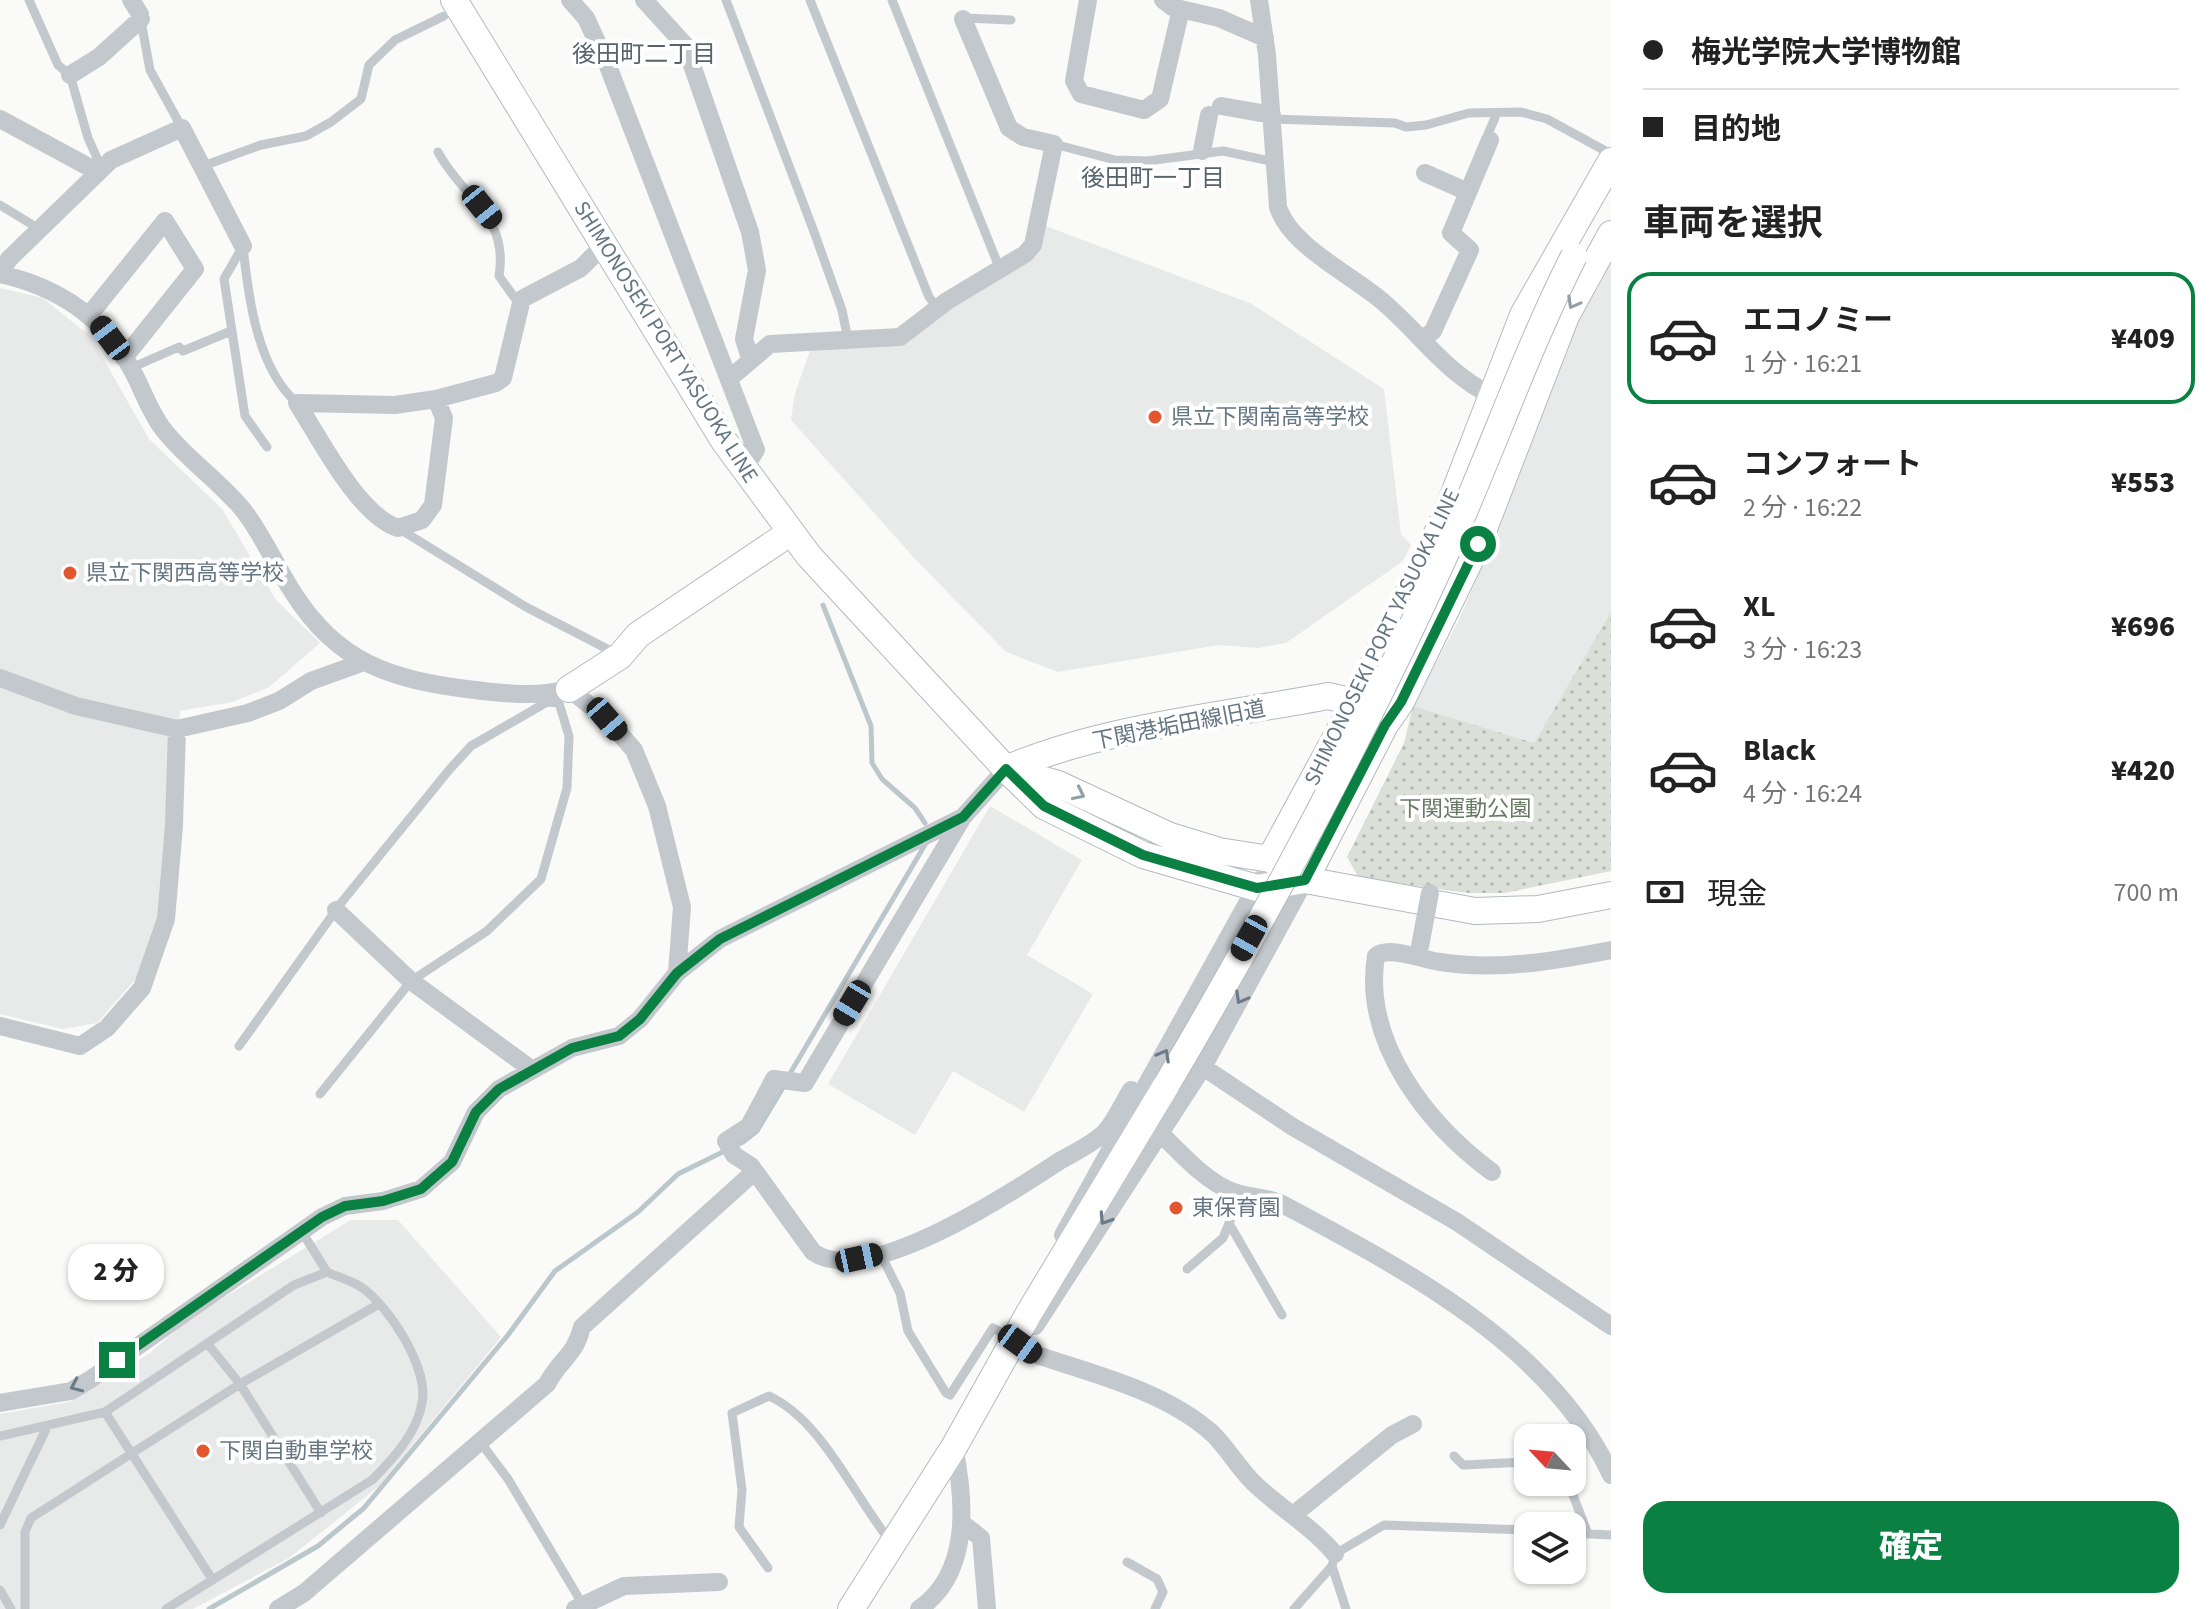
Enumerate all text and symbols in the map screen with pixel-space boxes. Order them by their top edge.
text: 梅光学院大学博物館 [1691,31,1961,74]
district label: 後田町二丁目 [572,37,716,72]
text: 目的地 [1691,108,1781,151]
district label: 後田町一丁目 [1081,161,1225,196]
car [458,181,506,233]
street label: SHIMONOSEKI PORT YASUOKA LINE [566,195,766,489]
text: 車両を選択 [1643,198,1823,249]
one-way arrow [1568,294,1583,309]
text: エコノミー [1743,299,1893,342]
icon: car [1647,302,1719,374]
car [86,312,134,364]
text: ¥409 [2111,317,2175,360]
text: 1 分 · 16:21 [1743,345,1862,382]
place label: 県立下関南高等学校 [1171,401,1369,433]
marker: 県立下関南高等学校 [1146,408,1164,426]
text: コンフォート [1743,443,1922,486]
icon: car [1647,446,1719,518]
text: ¥553 [2111,461,2175,504]
street label: SHIMONOSEKI PORT YASUOKA LINE [1296,483,1468,791]
text: 2 分 · 16:22 [1743,489,1862,526]
route start [1460,526,1496,562]
place label: 県立下関西高等学校 [86,557,284,589]
marker: 県立下関西高等学校 [61,564,79,582]
text: XL [1743,585,1776,628]
icon: car [1647,590,1719,662]
text: ¥696 [2111,605,2175,648]
text: 3 分 · 16:23 [1743,631,1862,668]
car [582,693,632,745]
street label: 下関港垢田線旧道 [1090,693,1268,757]
text: Black [1743,729,1816,772]
icon: car [1647,734,1719,806]
text: ¥420 [2111,749,2175,792]
text: 4 分 · 16:24 [1743,775,1862,812]
one-way arrow [1071,784,1086,800]
park label: 下関運動公園 [1399,793,1531,825]
icon: cash [1643,870,1687,914]
text: 現金 [1707,873,1767,916]
text: 700 m [2113,874,2179,911]
car [1227,911,1271,965]
car [829,976,875,1030]
one-way arrow [1235,989,1251,1004]
one-way arrow [1154,1049,1170,1063]
place label: 東保育園 [1192,1192,1280,1224]
marker: 東保育園 [1167,1199,1185,1217]
one-way arrow [1100,1211,1115,1225]
car [833,1241,885,1275]
callout: 2 分 [69,1244,165,1300]
text: 2 分 [93,1253,139,1290]
car [994,1320,1046,1368]
route end [99,1342,135,1378]
one-way arrow [70,1377,85,1393]
north arrow [1514,1424,1586,1496]
map controls [1514,1424,1586,1584]
place label: 下関自動車学校 [219,1435,373,1467]
marker: 下関自動車学校 [194,1442,212,1460]
button: 確定 [1643,1501,2179,1593]
button: layers [1514,1512,1586,1584]

